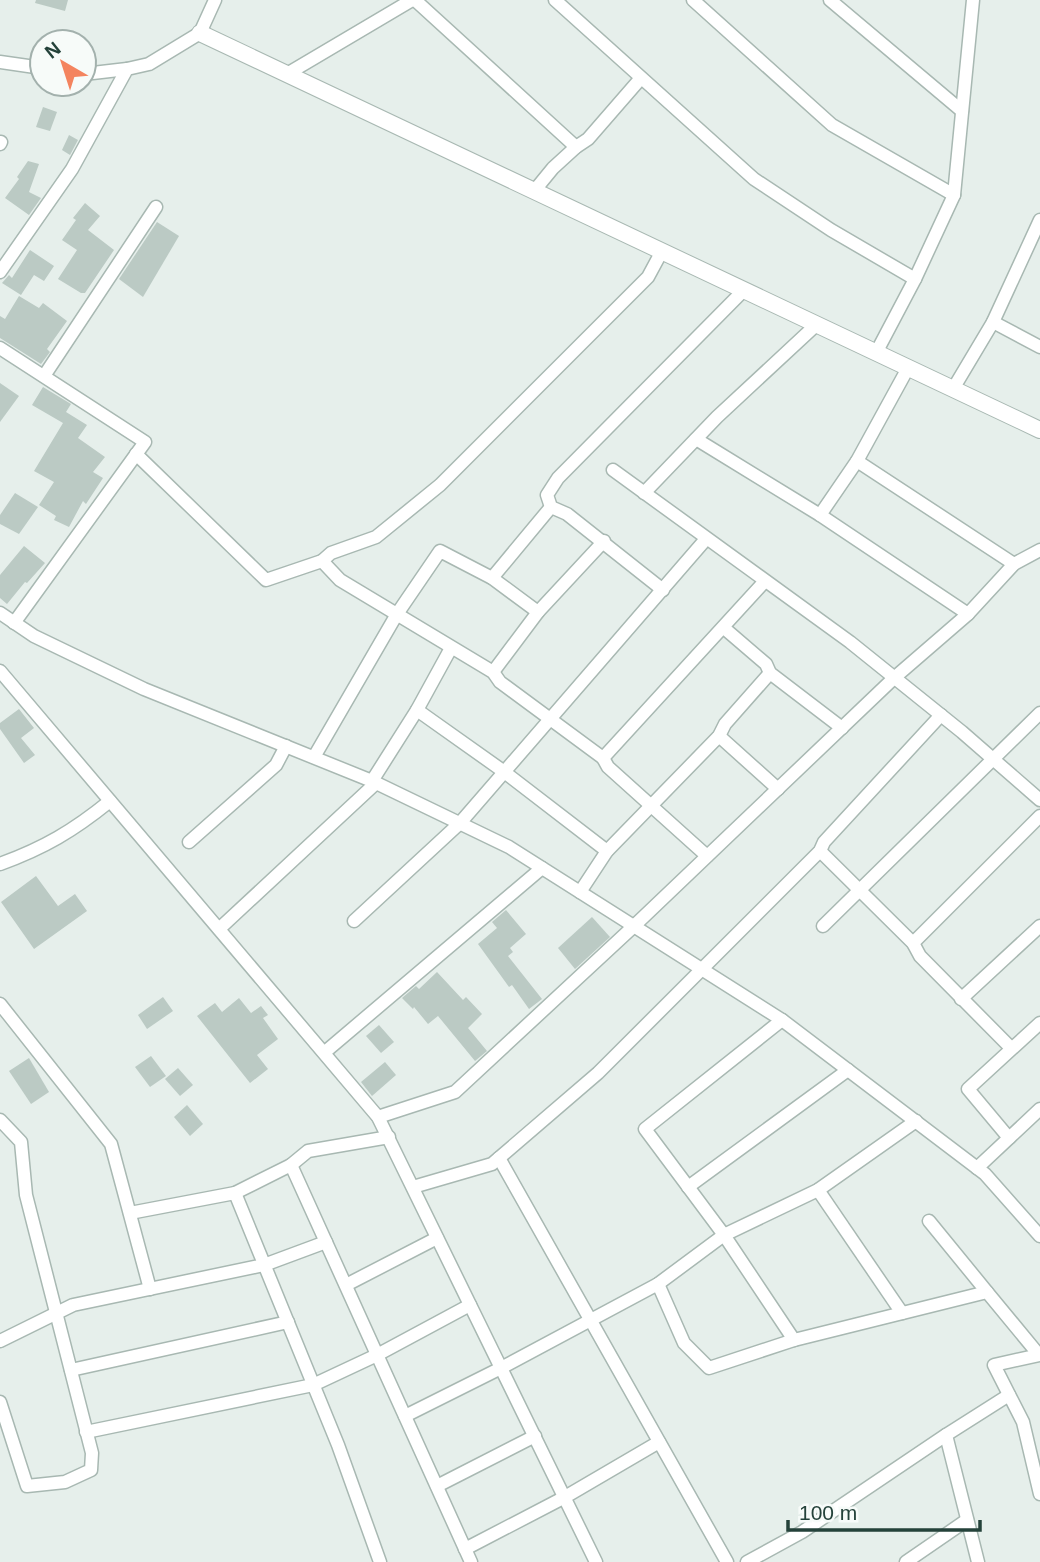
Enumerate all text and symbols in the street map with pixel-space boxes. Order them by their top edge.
north arrow [28,28,98,98]
text: N [41,38,65,63]
scale bar [788,1488,981,1532]
text: 100 m [799,1501,857,1524]

